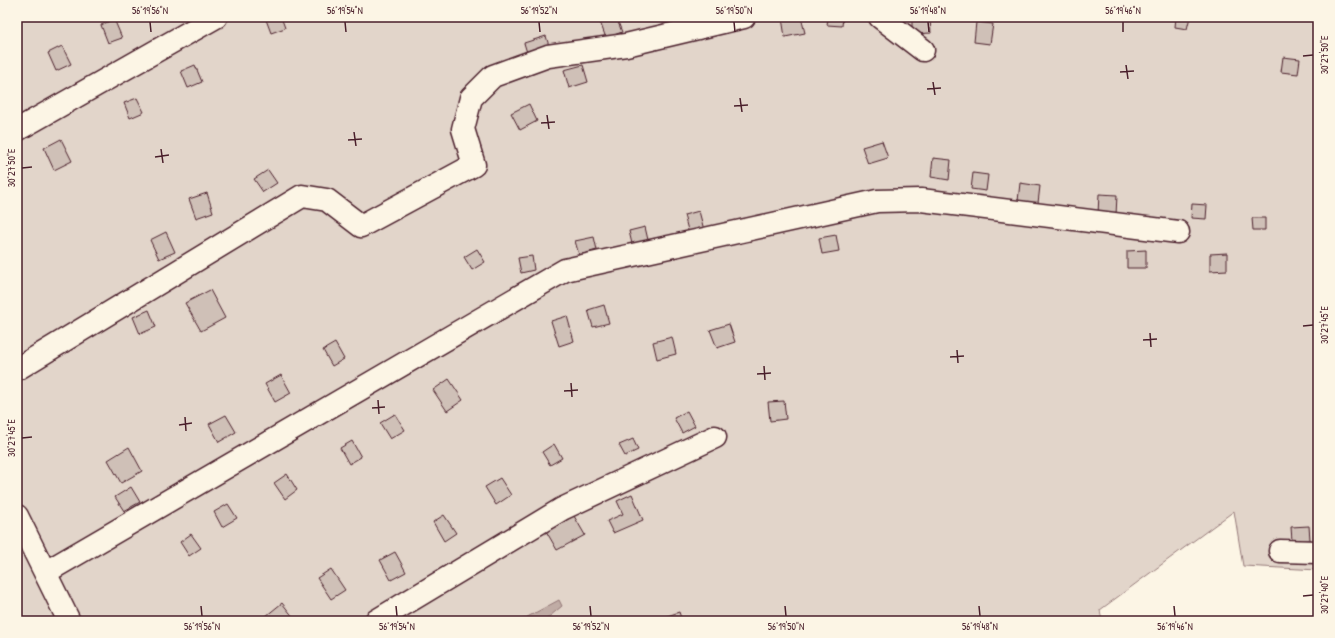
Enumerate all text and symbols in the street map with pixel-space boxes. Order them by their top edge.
text: 56°19'56"N [132,4,168,17]
text: 56°19'54"N [327,4,363,17]
text: 56°19'52"N [521,4,557,17]
text: 56°19'50"N [716,4,752,17]
text: 56°19'48"N [910,4,946,17]
text: 56°19'46"N [1105,4,1141,17]
text: 30°27'50"E [1318,35,1331,74]
text: 30°27'50"E [5,148,18,187]
text: 30°27'45"E [1318,305,1331,344]
text: 30°27'45"E [5,418,18,457]
text: 30°27'40"E [1318,575,1331,614]
text: 56°19'56"N [184,620,220,633]
text: 56°19'54"N [379,620,415,633]
text: 56°19'52"N [573,620,609,633]
text: 56°19'50"N [768,620,804,633]
text: 56°19'48"N [962,620,998,633]
text: 56°19'46"N [1157,620,1193,633]

